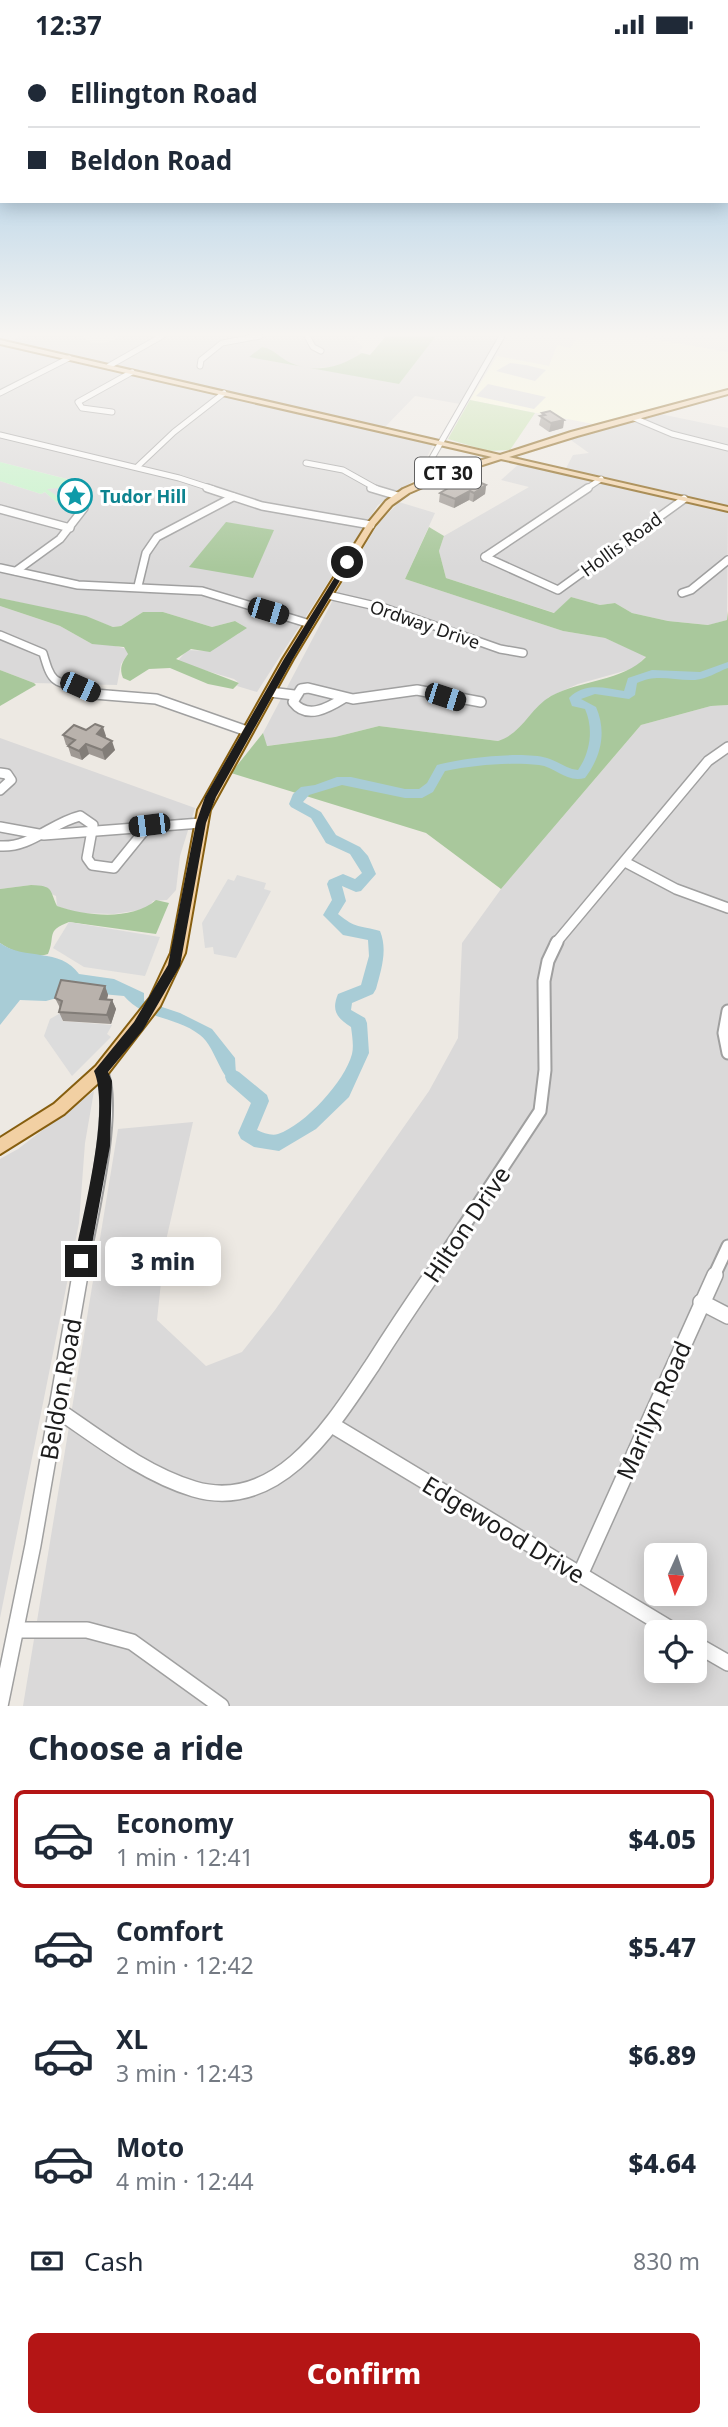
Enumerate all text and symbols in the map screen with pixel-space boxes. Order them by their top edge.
text: 12:37 [35,7,102,43]
text: Ellington Road [70,75,258,111]
text: Beldon Road [70,142,232,178]
road number: CT 30 [415,457,481,489]
place icon: Tudor Hill [56,477,94,515]
place label: Tudor Hill [100,484,186,508]
street label: Hollis Road [576,506,666,582]
route start [331,546,363,578]
street label: Ordway Drive [367,594,483,654]
car [245,595,292,627]
car [57,669,104,705]
car [422,681,469,713]
car [127,812,172,838]
street label: Hilton Drive [415,1159,517,1289]
callout: 3 min [106,1237,221,1285]
route end [65,1245,97,1277]
text: 3 min [131,1245,195,1277]
street label: Beldon Road [31,1316,89,1462]
street label: Marilyn Road [608,1335,698,1485]
street label: Edgewood Drive [417,1467,591,1591]
north arrow [644,1543,707,1607]
map controls [644,1543,707,1683]
button: locate [644,1620,707,1683]
text: Choose a ride [28,1726,244,1769]
text: Economy [116,1805,234,1841]
icon: car [32,1808,95,1871]
text: $4.05 [629,1821,696,1857]
text: 1 min · 12:41 [116,1841,254,1873]
text: Comfort [116,1913,224,1949]
icon: car [32,1916,95,1979]
text: $5.47 [629,1929,696,1965]
text: 2 min · 12:42 [116,1949,254,1981]
text: XL [116,2021,148,2057]
icon: car [32,2024,95,2087]
text: $6.89 [629,2037,696,2073]
text: 3 min · 12:43 [116,2057,254,2089]
text: Moto [116,2129,184,2165]
icon: car [32,2132,95,2195]
text: $4.64 [629,2145,696,2181]
text: 4 min · 12:44 [116,2165,254,2197]
icon: cash [28,2242,66,2280]
text: Cash [84,2243,144,2279]
text: 830 m [633,2245,700,2277]
button: Confirm [28,2333,700,2413]

